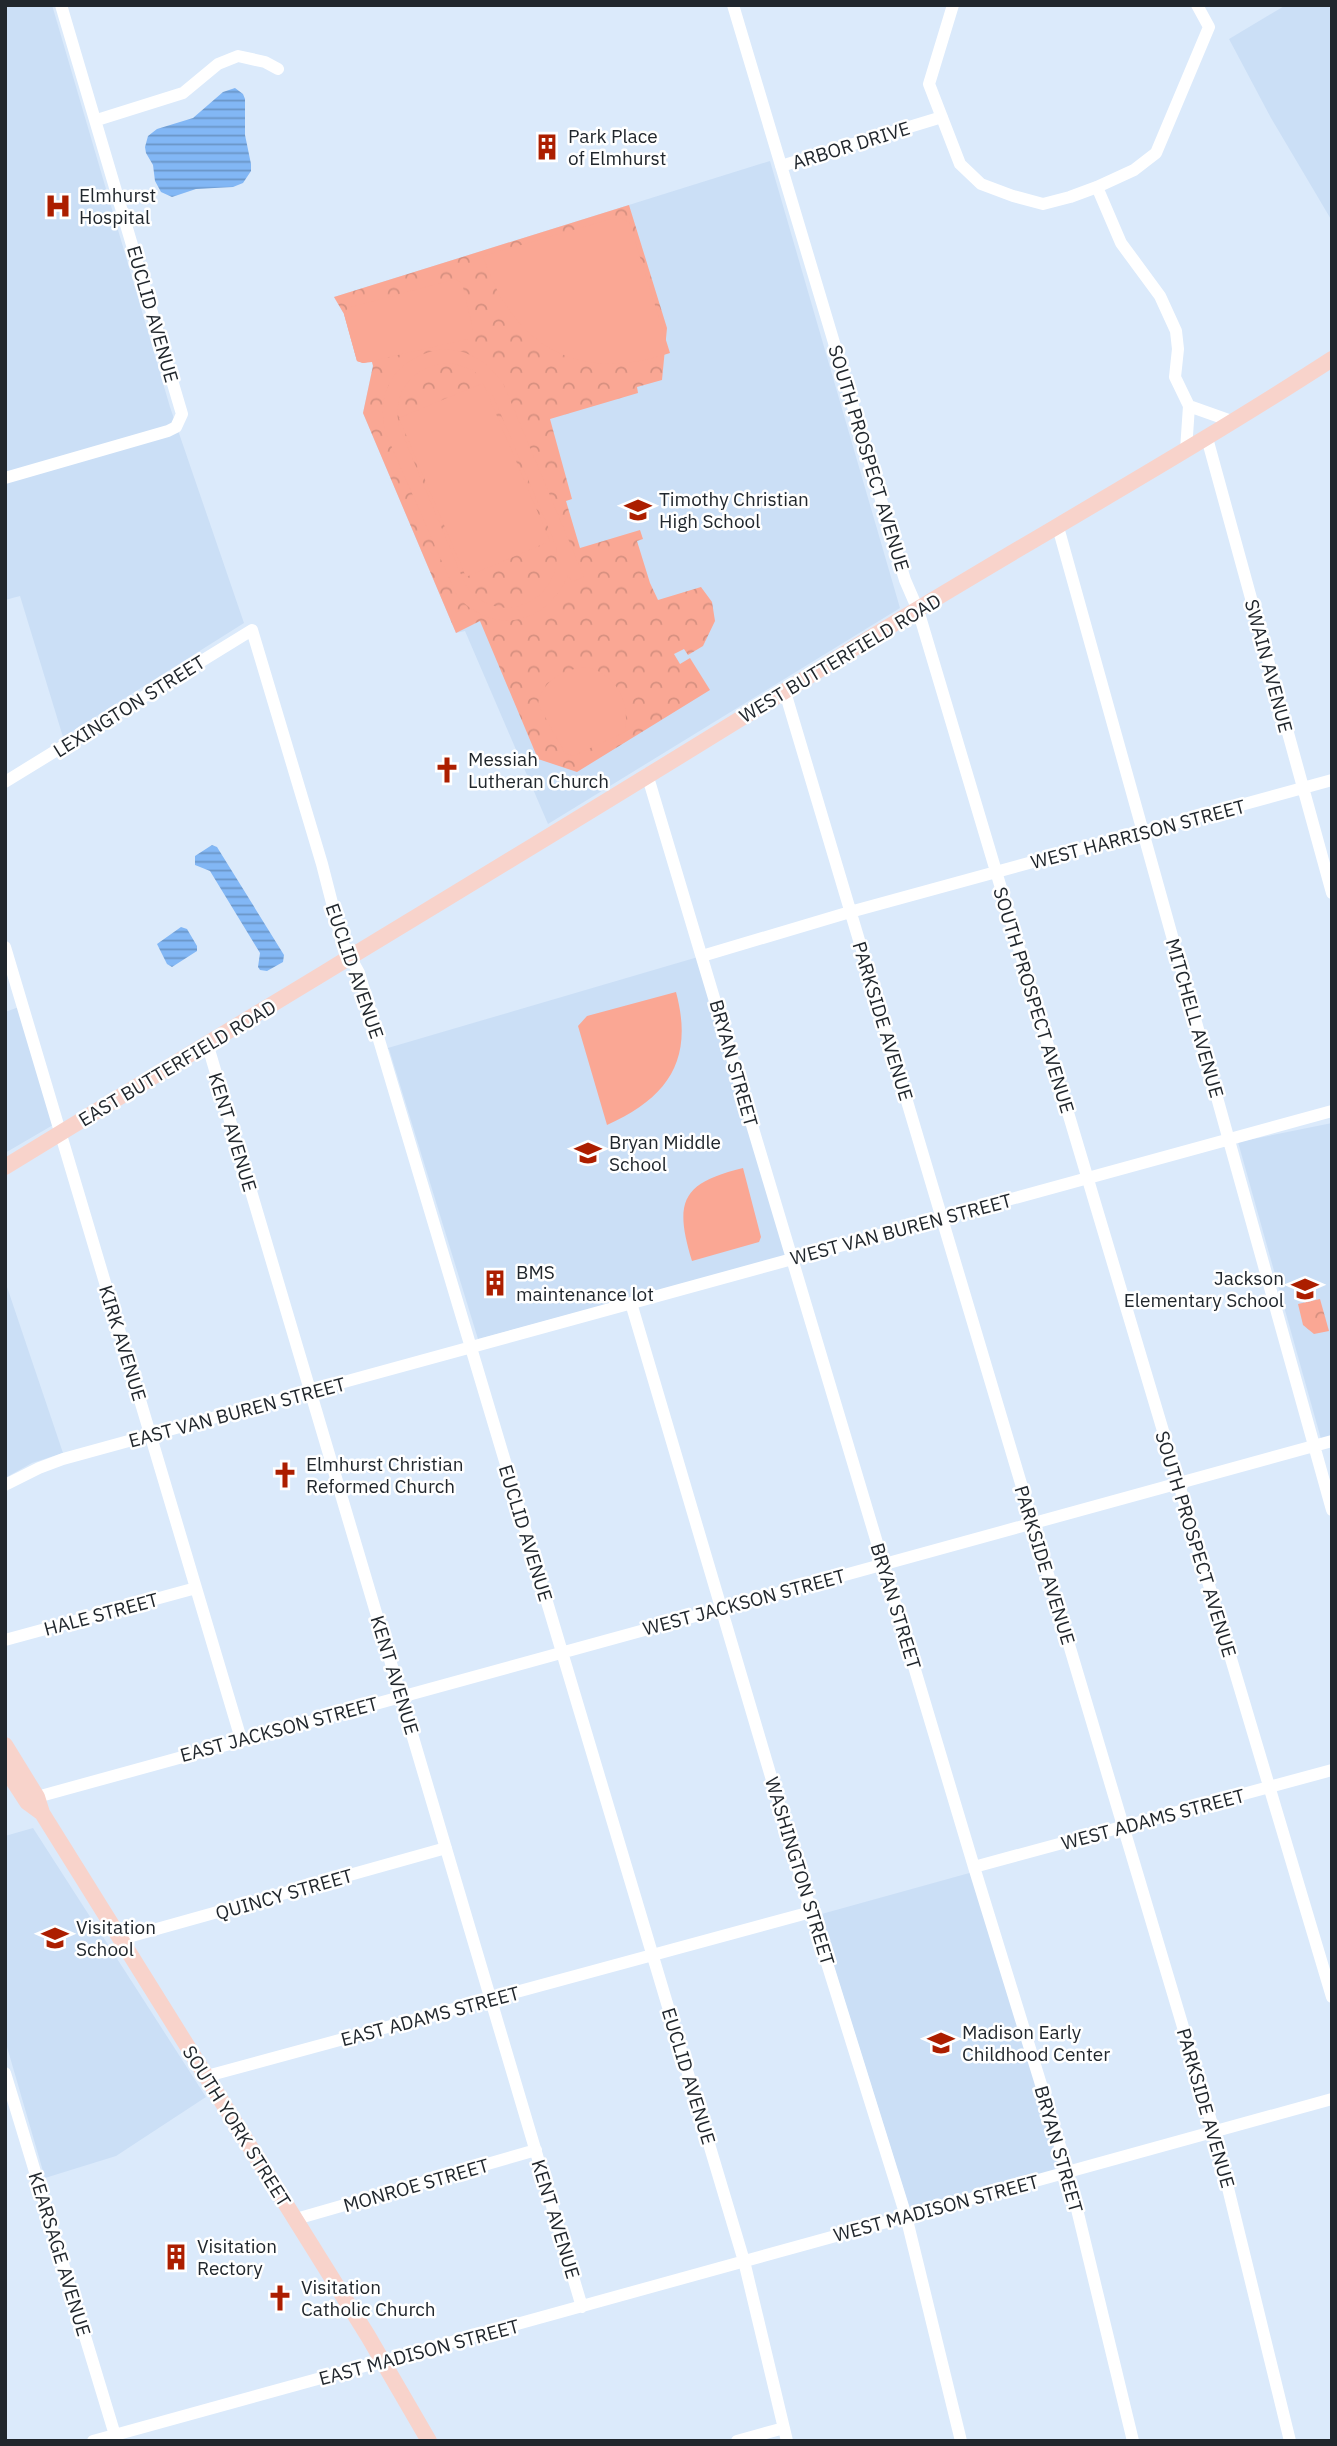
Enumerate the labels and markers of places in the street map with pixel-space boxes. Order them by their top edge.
place label: Park Place of Elmhurst [568,124,666,170]
building icon: Park Place of Elmhurst [532,132,562,162]
place label: Elmhurst Hospital [79,183,156,229]
hospital icon: Elmhurst Hospital [43,191,73,221]
place label: Timothy Christian High School [659,487,809,533]
school or university icon: Timothy Christian High School [623,495,653,525]
place label: Messiah Lutheran Church [468,747,609,793]
church icon: Messiah Lutheran Church [432,755,462,785]
place label: Bryan Middle School [609,1130,721,1176]
school or university icon: Bryan Middle School [573,1138,603,1168]
place label: BMS maintenance lot [516,1260,654,1306]
place label: Jackson Elementary School [1124,1266,1284,1312]
building icon: BMS maintenance lot [480,1268,510,1298]
school or university icon: Jackson Elementary School [1290,1274,1320,1304]
place label: Elmhurst Christian Reformed Church [306,1452,463,1498]
church icon: Elmhurst Christian Reformed Church [270,1460,300,1490]
place label: Visitation School [76,1915,156,1961]
school or university icon: Visitation School [40,1923,70,1953]
place label: Madison Early Childhood Center [962,2020,1110,2066]
school or university icon: Madison Early Childhood Center [926,2028,956,2058]
place label: Visitation Rectory [197,2234,277,2280]
building icon: Visitation Rectory [161,2242,191,2272]
place label: Visitation Catholic Church [301,2275,436,2321]
church icon: Visitation Catholic Church [265,2283,295,2313]

